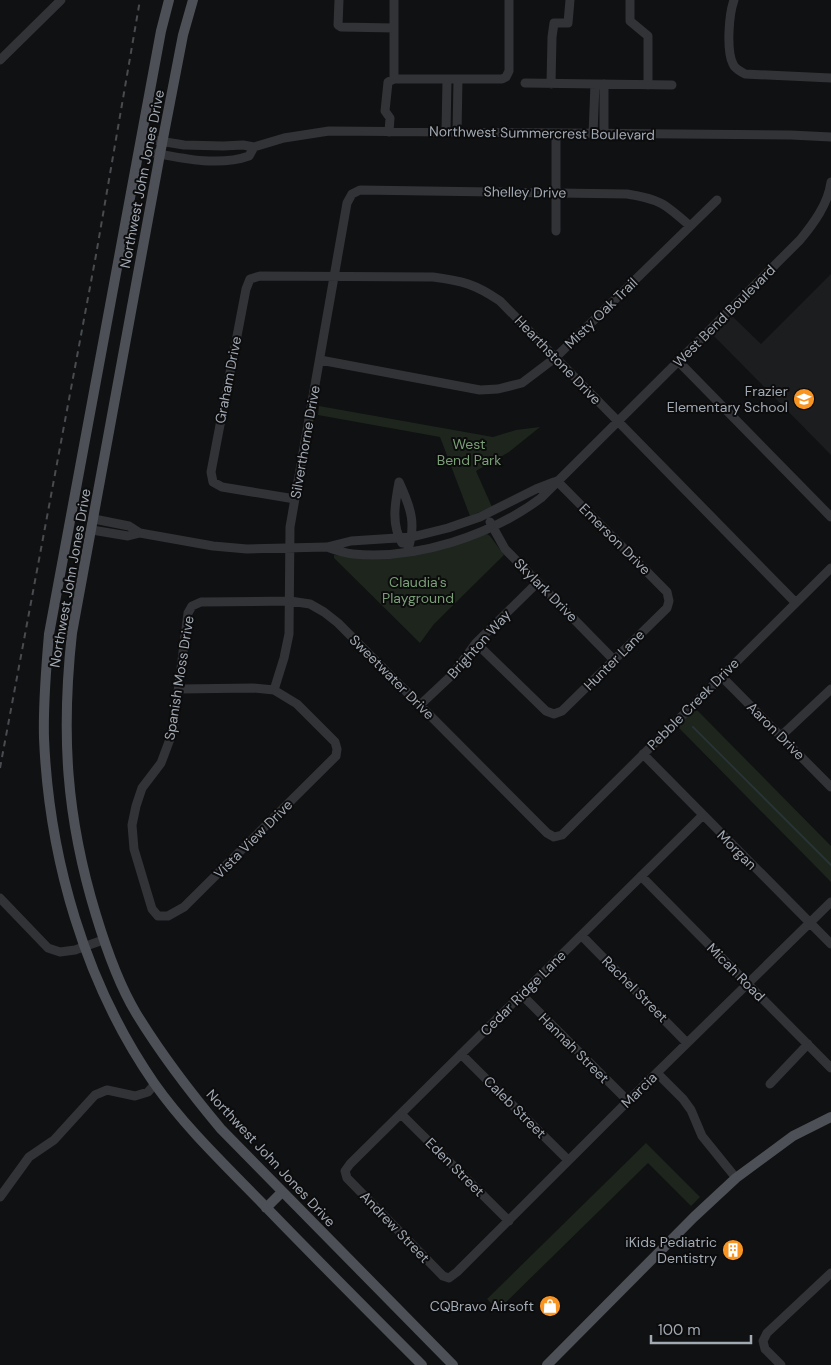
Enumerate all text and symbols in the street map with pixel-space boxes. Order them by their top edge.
street label: Northwest John Jones Drive [116,88,168,270]
street label: Northwest Summercrest Boulevard [429,122,655,144]
street label: Shelley Drive [483,182,567,202]
street label: West Bend Boulevard [669,261,779,371]
street label: Misty Oak Trail [561,274,641,352]
street label: Hearthstone Drive [511,312,605,408]
street label: Graham Drive [211,335,245,425]
place label: Frazier Elementary School [667,382,788,416]
street label: Silverthorne Drive [286,384,324,500]
school or university icon: Frazier Elementary School [792,387,816,411]
park label: West Bend Park [437,435,501,469]
street label: Northwest John Jones Drive [45,487,95,669]
street label: Emerson Drive [575,499,655,579]
street label: Skylark Drive [510,554,582,626]
park label: Claudia's Playground [382,573,454,607]
street label: Brighton Way [443,606,515,682]
street label: Spanish Moss Drive [160,614,198,741]
street label: Hunter Lane [580,626,648,694]
street label: Sweetwater Drive [346,631,438,723]
street label: Pebble Creek Drive [643,654,743,754]
street label: Aaron Drive [743,698,809,764]
street label: Vista View Drive [210,796,296,882]
street label: Morgan [713,826,761,874]
street label: Micah Road [703,939,769,1005]
street label: Cedar Ridge Lane [476,946,570,1040]
street label: Rachel Street [598,952,672,1026]
street label: Hannah Street [535,1009,613,1087]
street label: Marcia [617,1068,661,1112]
street label: Caleb Street [480,1072,550,1142]
street label: Northwest John Jones Drive [203,1086,339,1230]
street label: Eden Street [422,1134,488,1200]
street label: Andrew Street [356,1187,434,1267]
place label: iKids Pediatric Dentistry [625,1233,717,1267]
building icon: iKids Pediatric Dentistry [721,1238,745,1262]
shop icon: CQBravo Airsoft [538,1294,562,1318]
place label: CQBravo Airsoft [430,1297,534,1315]
scale bar [651,1312,751,1344]
text: 100 m [658,1320,701,1340]

